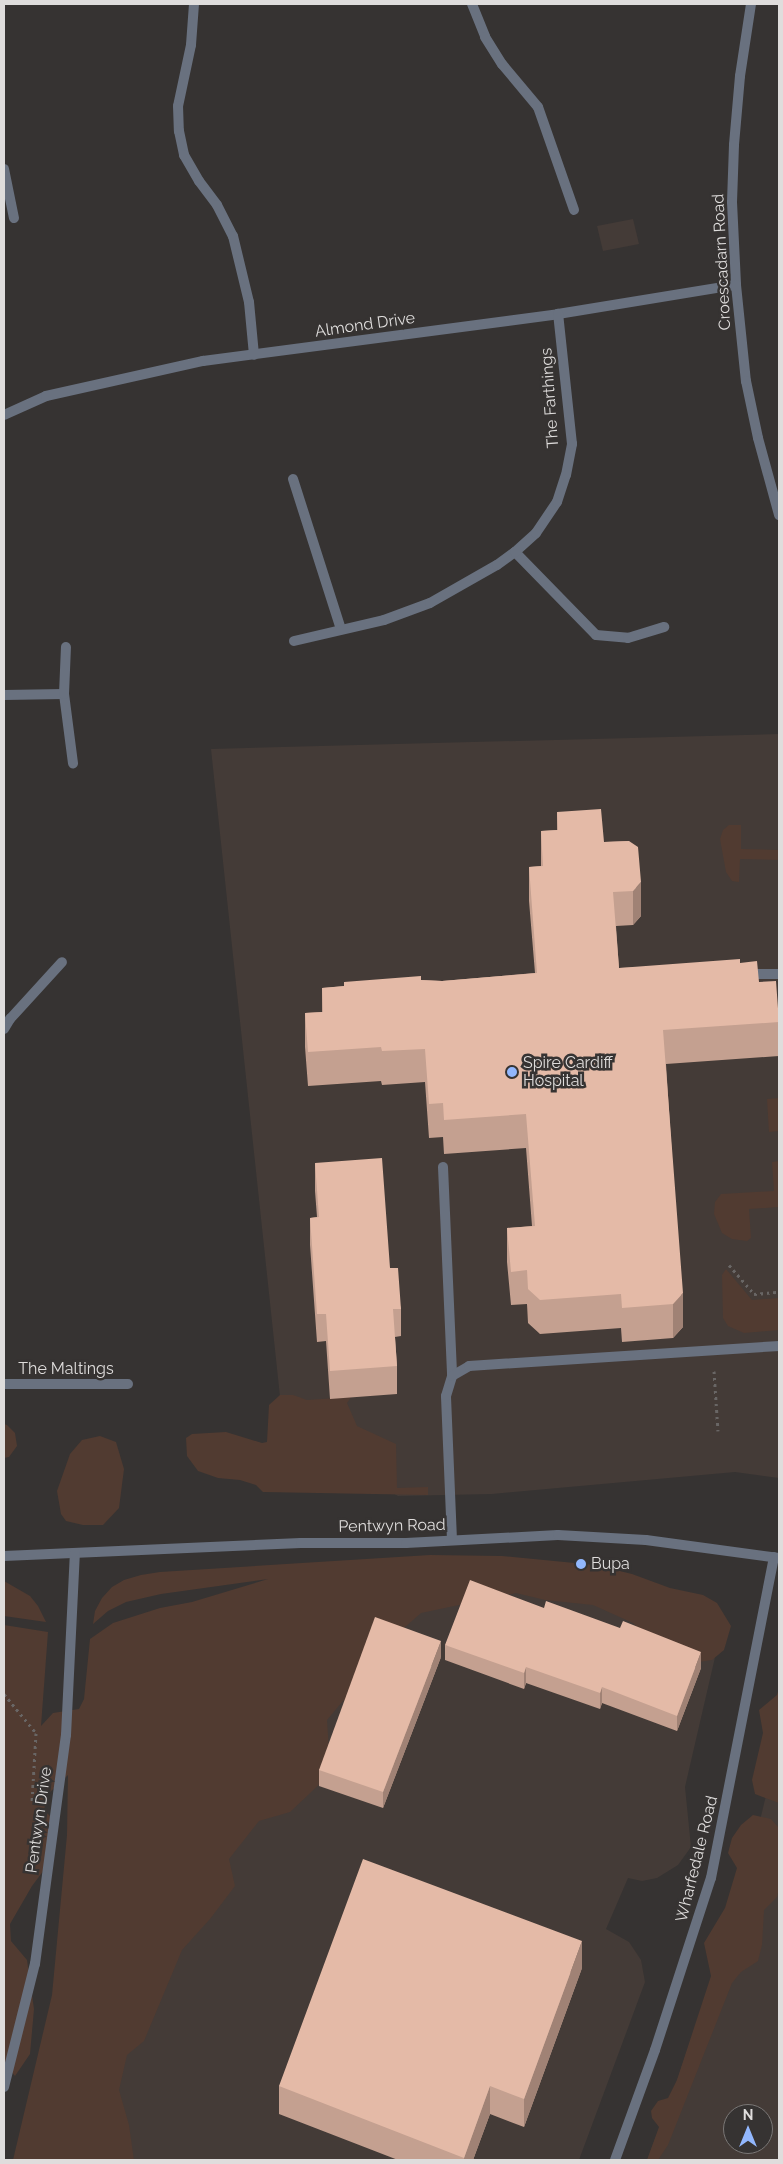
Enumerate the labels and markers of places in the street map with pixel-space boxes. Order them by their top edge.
place label: Spire Cardiff Hospital [523,1053,613,1091]
marker: Spire Cardiff Hospital [505,1065,519,1079]
place label: Bupa [591,1554,630,1574]
marker: Bupa [575,1558,587,1570]

